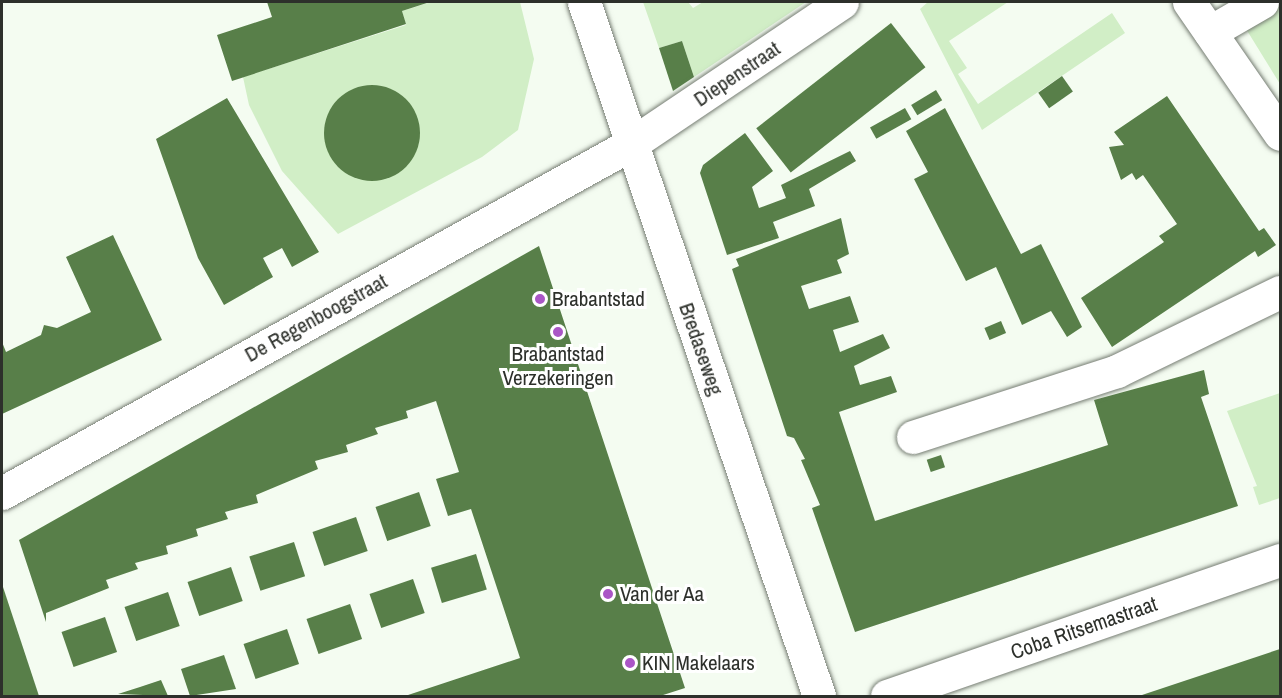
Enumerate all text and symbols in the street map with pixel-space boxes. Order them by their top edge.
street label: Diepenstraat [689,36,785,112]
street label: De Regenboogstraat [240,268,392,368]
place label: Brabantstad [552,286,645,312]
marker: Brabantstad [533,292,547,306]
street label: Bredaseweg [674,300,728,398]
marker: Brabantstad Verzekeringen [551,325,565,339]
place label: Brabantstad Verzekeringen [502,341,614,391]
place label: Van der Aa [620,581,705,607]
marker: Van der Aa [601,587,615,601]
street label: Coba Ritsemastraat [1008,591,1160,665]
place label: KIN Makelaars [642,650,755,676]
marker: KIN Makelaars [623,656,637,670]

